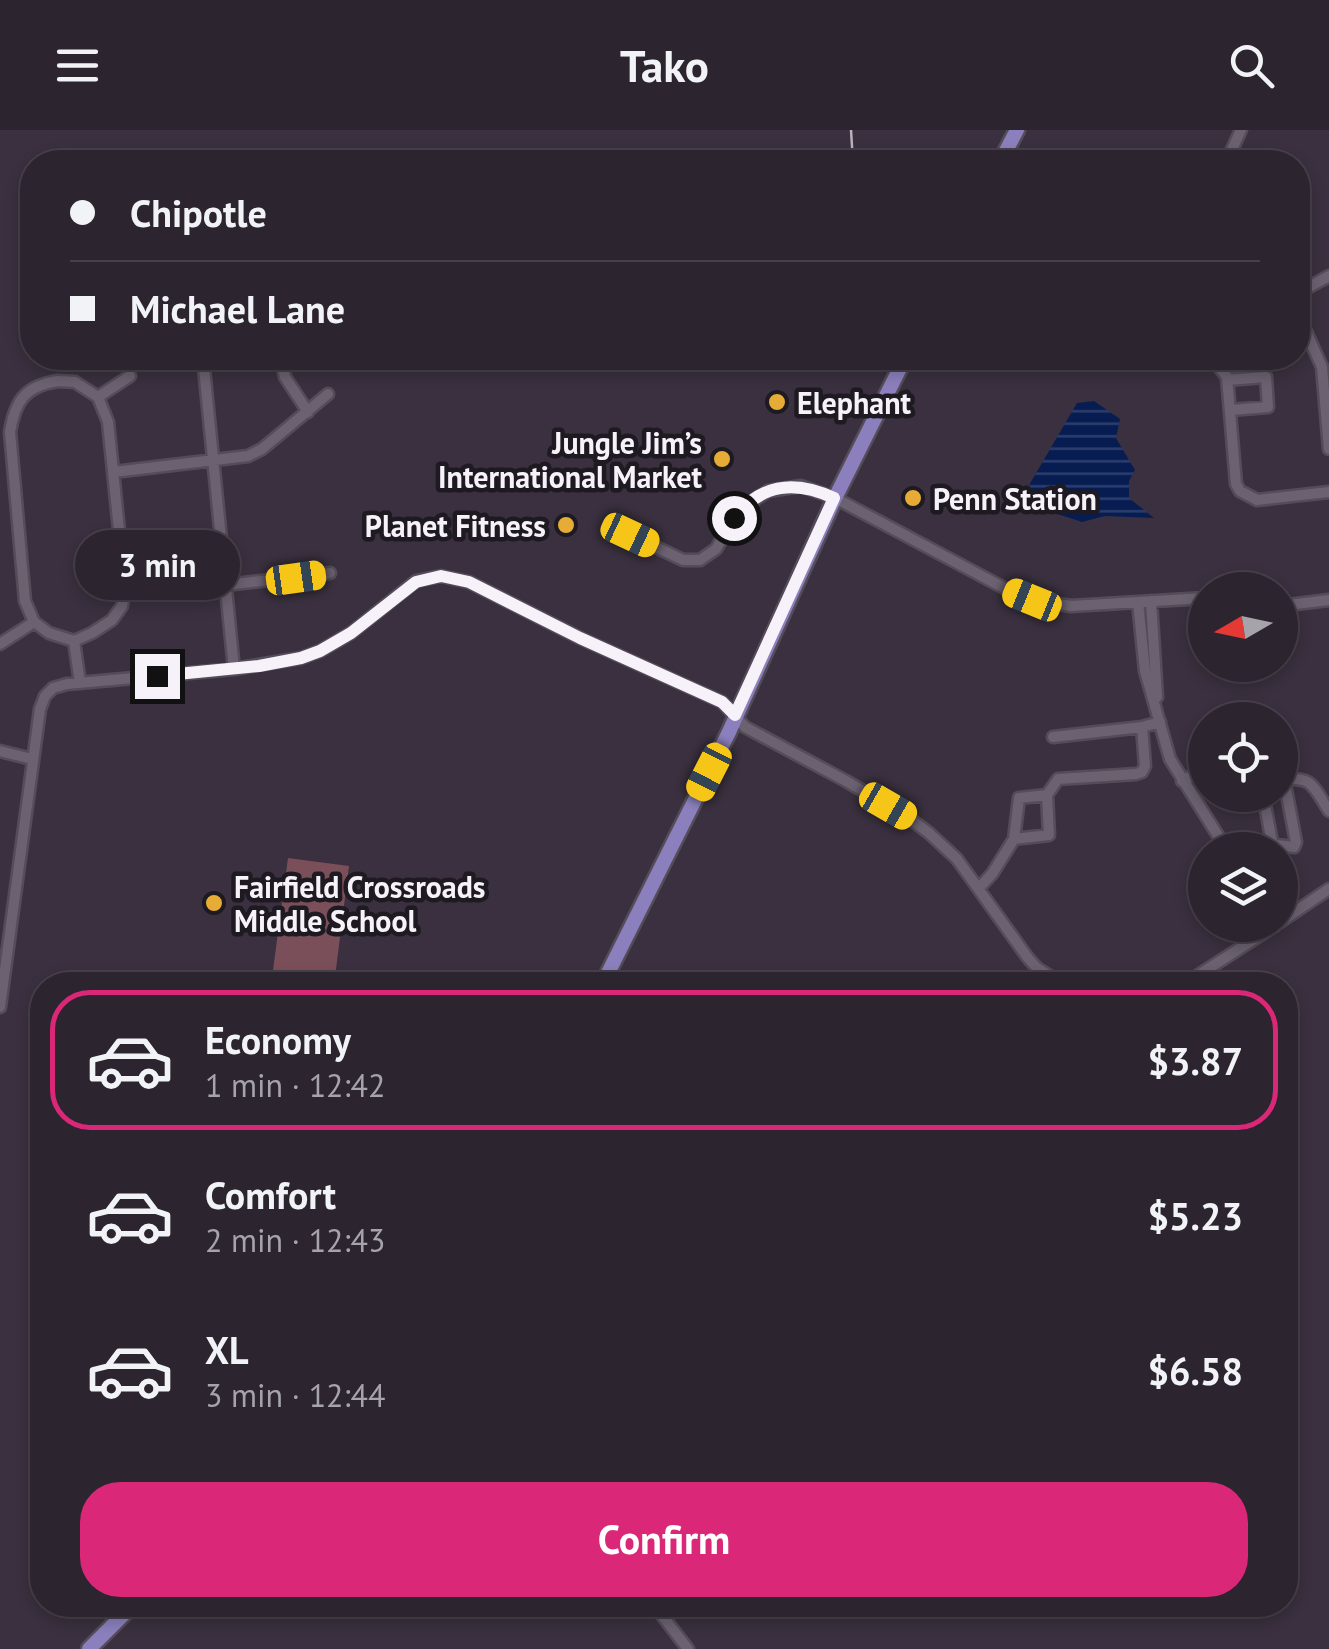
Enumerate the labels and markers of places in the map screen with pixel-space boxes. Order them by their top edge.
place label: Elephant [797,383,911,422]
marker: Elephant [766,391,788,413]
place label: Jungle Jim’s International Market [438,423,703,496]
marker: Jungle Jim’s International Market [711,448,733,470]
place label: Penn Station [933,479,1097,518]
marker: Penn Station [902,487,924,509]
place label: Planet Fitness [365,506,546,545]
marker: Planet Fitness [555,514,577,536]
place label: Fairfield Crossroads Middle School [234,867,486,940]
marker: Fairfield Crossroads Middle School [203,892,225,914]

